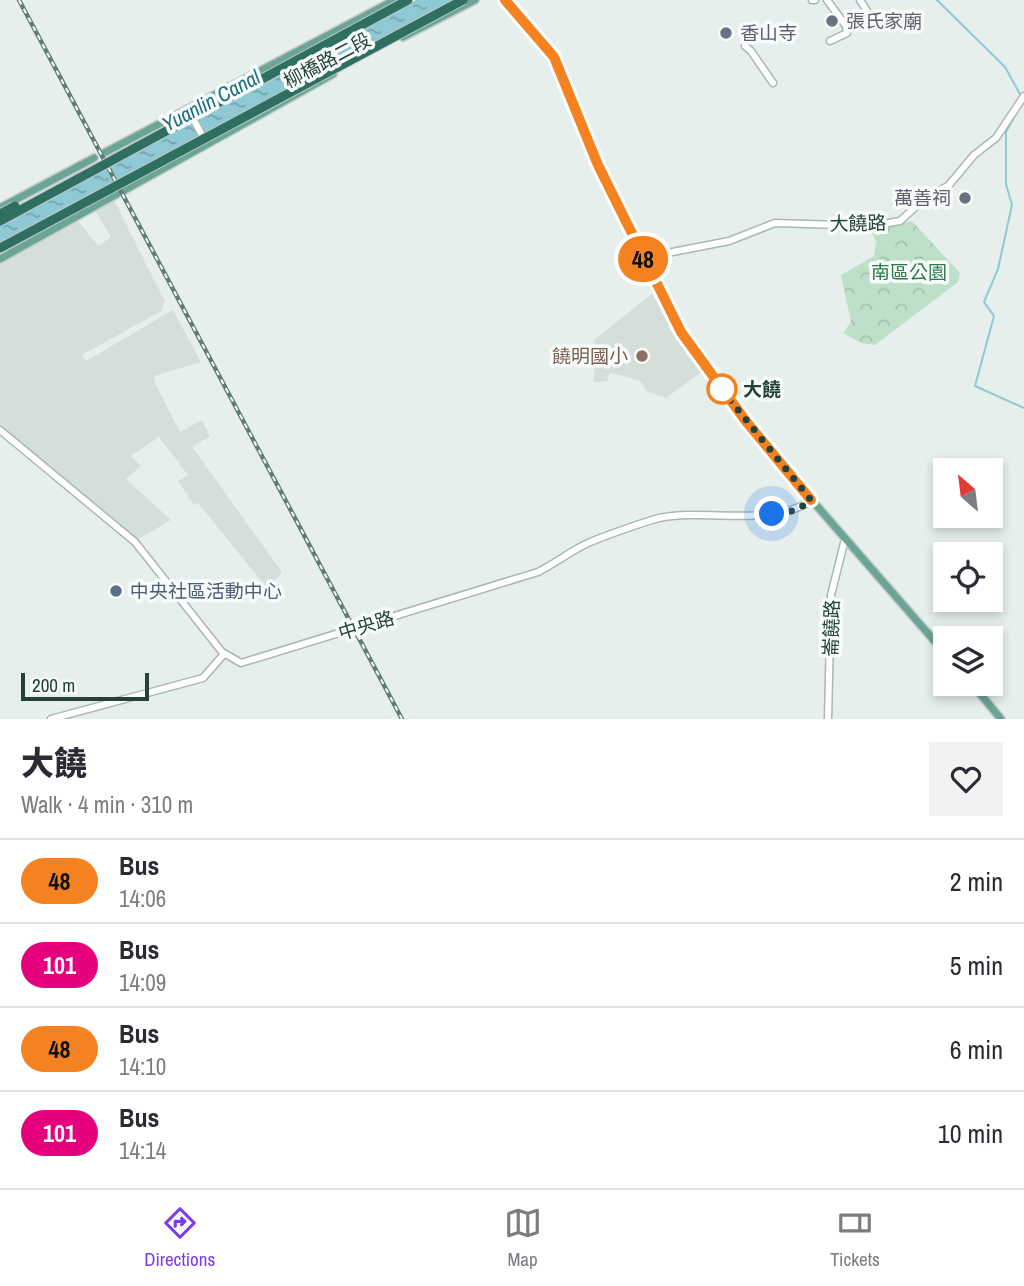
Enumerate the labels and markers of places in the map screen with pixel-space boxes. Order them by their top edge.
place label: 張氏家廟 [846,8,922,34]
marker: 張氏家廟 [824,13,840,29]
place label: 香山寺 [740,20,797,46]
marker: 香山寺 [718,25,734,41]
place label: 萬善祠 [894,185,951,211]
marker: 萬善祠 [957,190,973,206]
place label: 饒明國小 [552,343,628,369]
marker: 饒明國小 [634,348,650,364]
marker: 大饒 [707,374,737,404]
place label: 大饒 [743,376,781,402]
place label: 中央社區活動中心 [130,578,282,604]
marker: 中央社區活動中心 [108,583,124,599]

